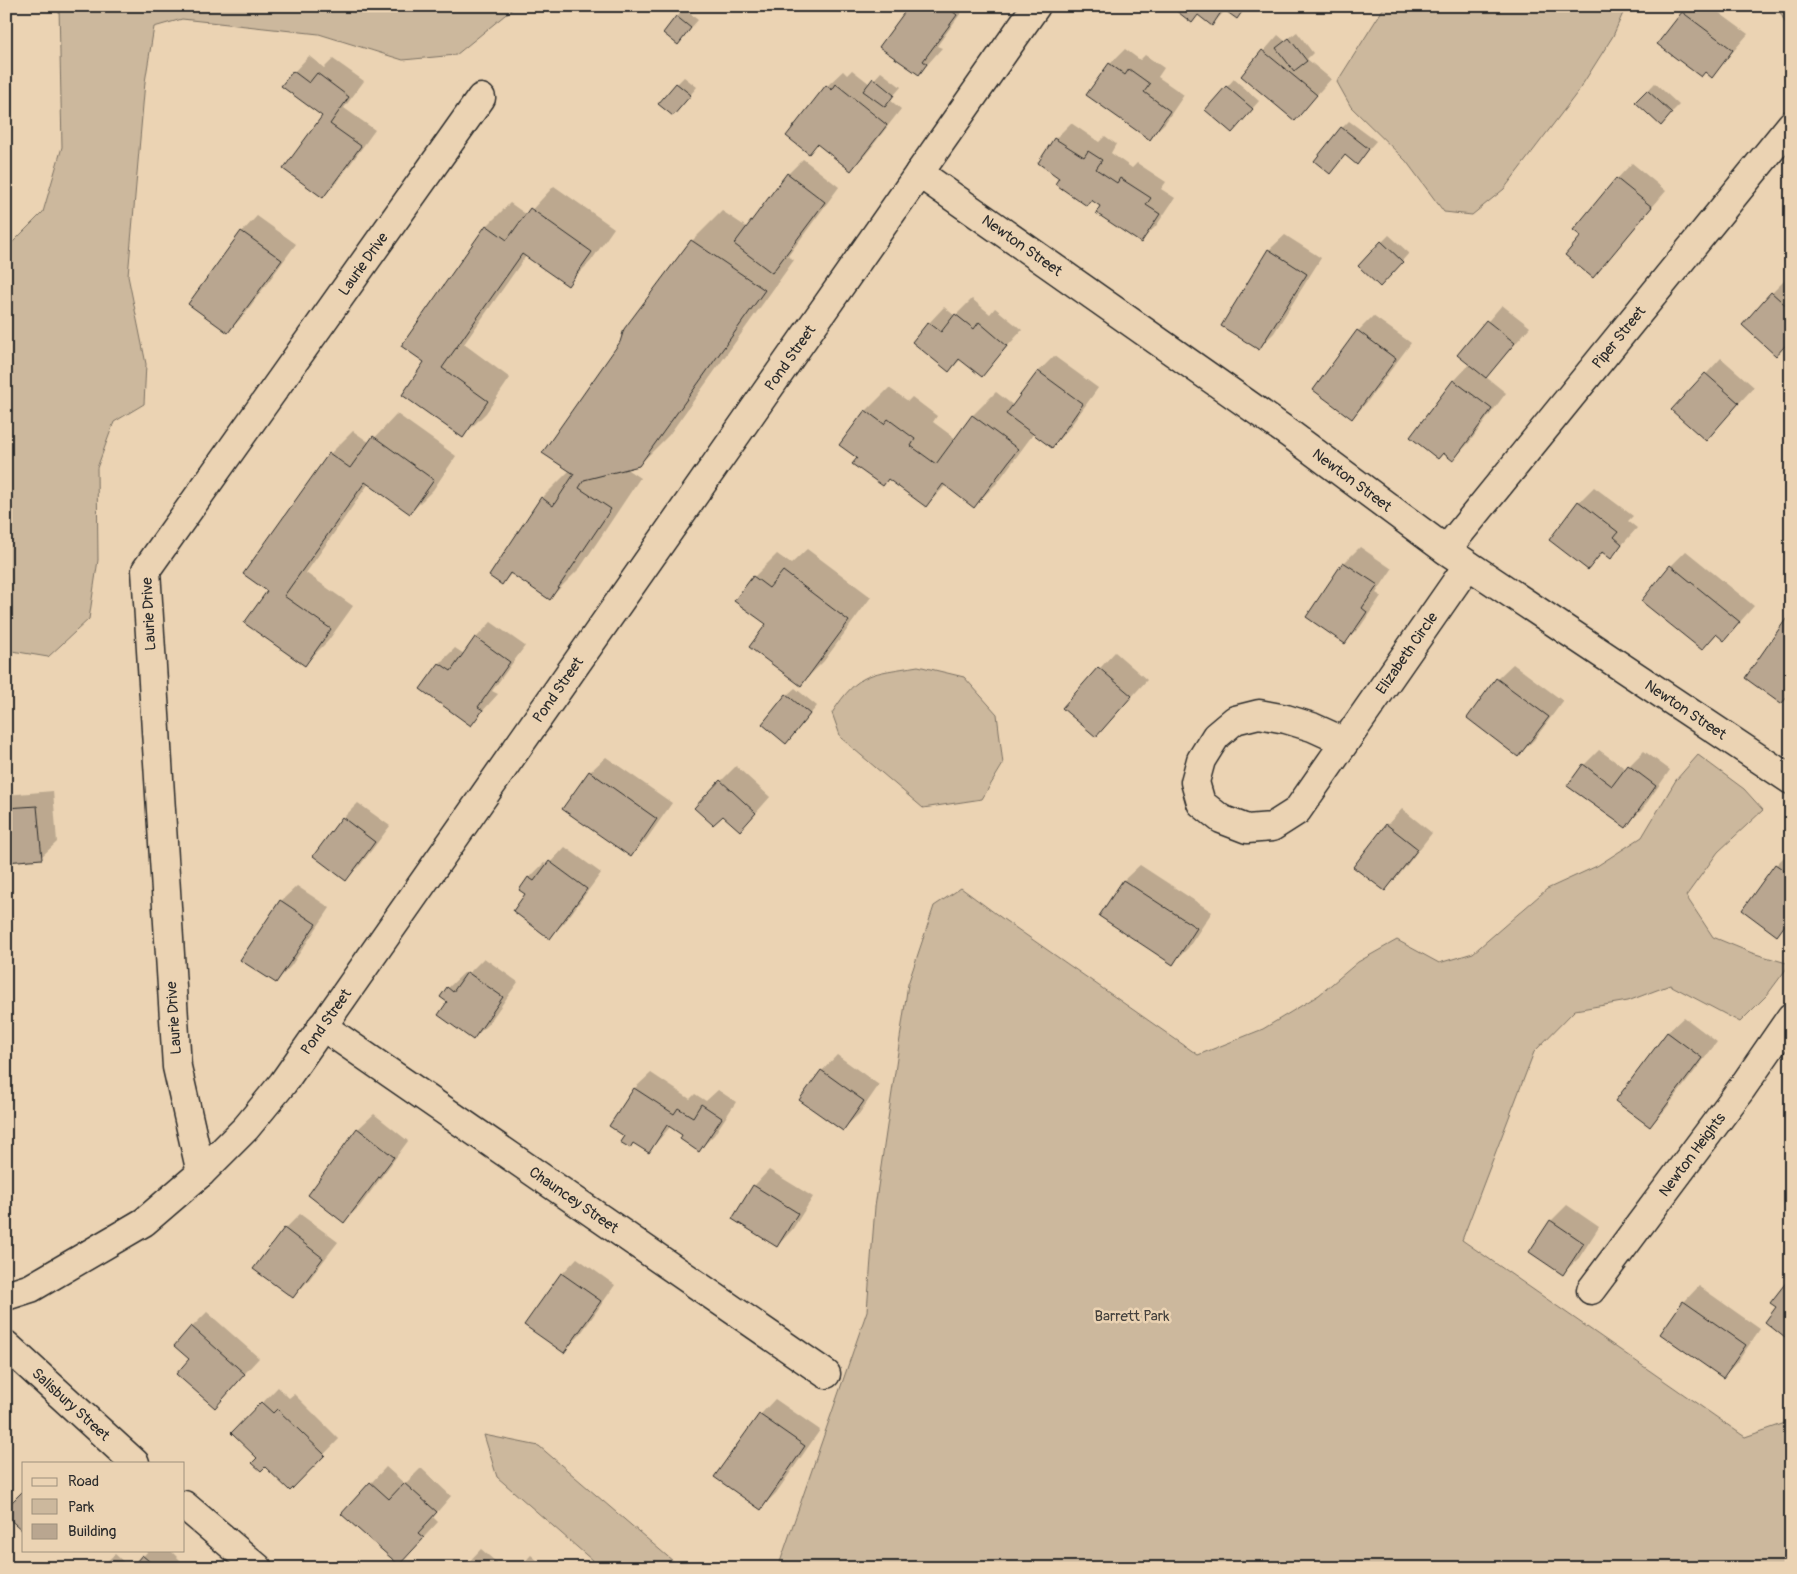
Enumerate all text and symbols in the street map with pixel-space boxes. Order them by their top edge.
street label: Newton Street [978,211,1067,281]
street label: Laurie Drive [334,228,393,299]
street label: Piper Street [1588,302,1650,372]
street label: Pond Street [760,320,820,394]
street label: Newton Street [1309,444,1396,516]
street label: Laurie Drive [138,576,160,651]
street label: Elizabeth Circle [1372,608,1442,698]
street label: Pond Street [528,652,588,726]
street label: Newton Street [1641,676,1731,744]
street label: Laurie Drive [162,980,186,1055]
street label: Pond Street [296,984,356,1058]
street label: Newton Heights [1655,1109,1730,1200]
street label: Chauncey Street [525,1162,623,1238]
park label: Barrett Park [1095,1307,1170,1326]
street label: Salisbury Street [28,1364,115,1446]
legend [22,1462,185,1552]
text: Road [68,1472,99,1491]
text: Park [68,1498,95,1517]
text: Building [68,1522,116,1541]

